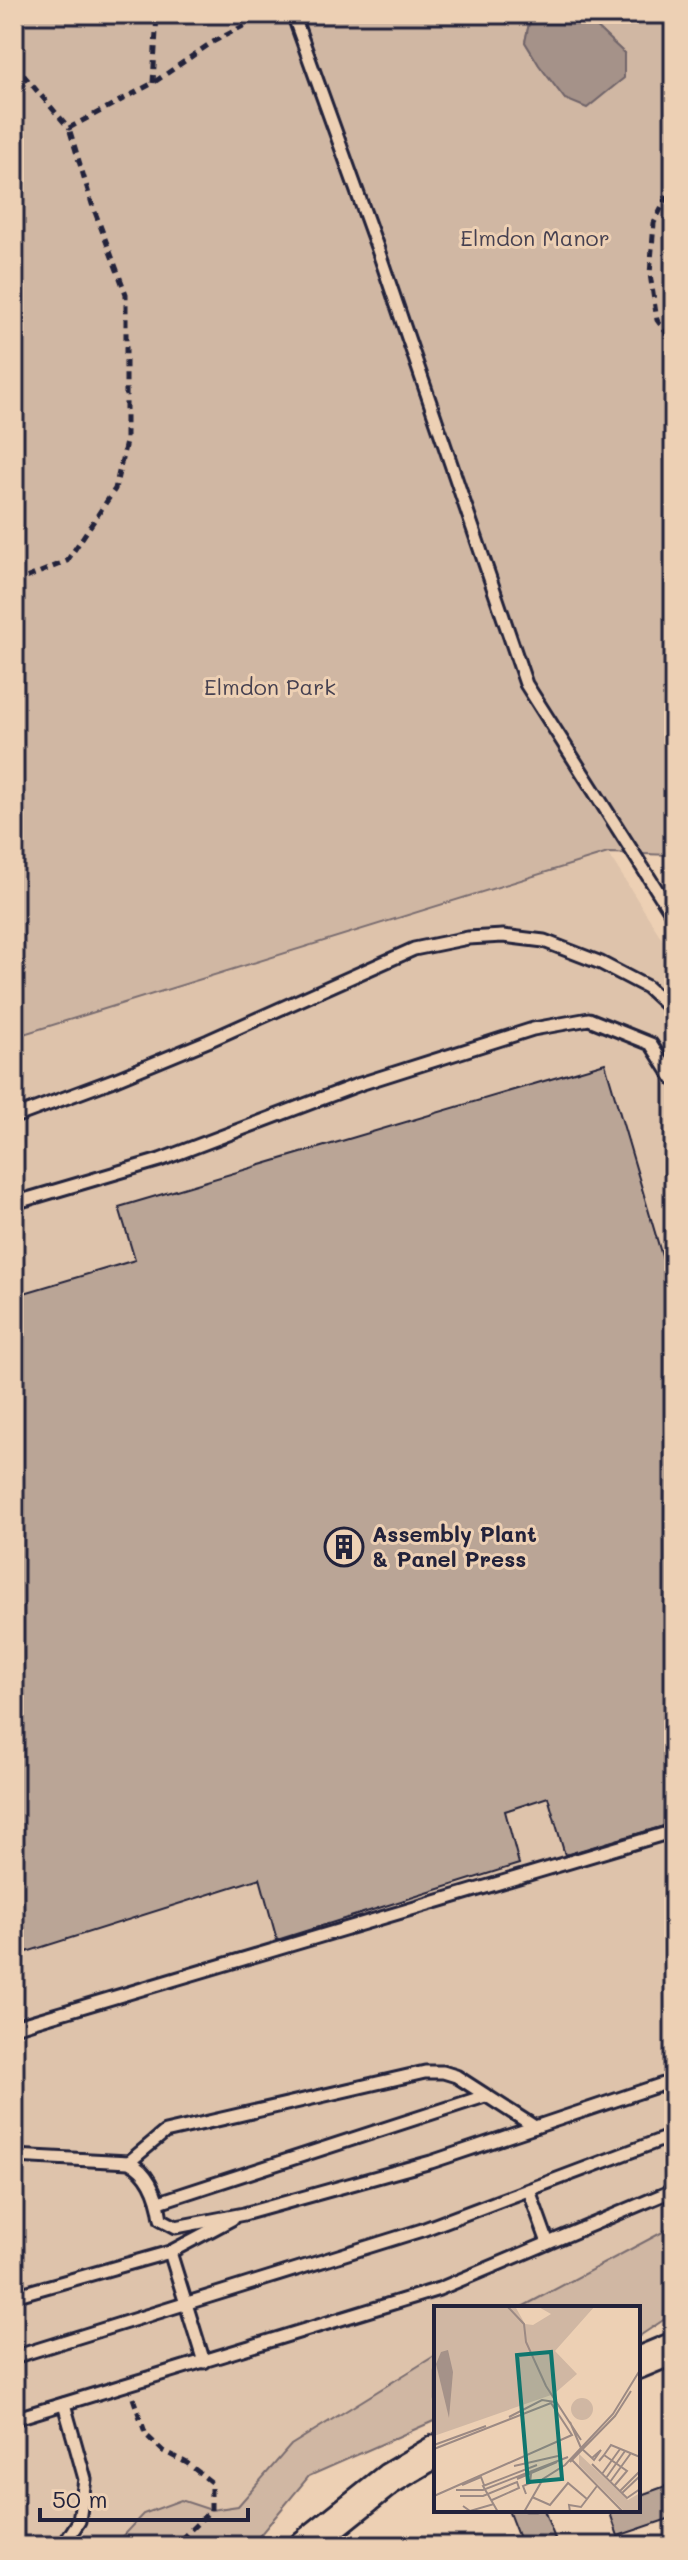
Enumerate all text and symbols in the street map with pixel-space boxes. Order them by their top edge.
park label: Elmdon Manor [460,223,610,252]
park label: Elmdon Park [204,672,336,701]
place label: Assembly Plant & Panel Press [372,1519,537,1573]
building icon: Assembly Plant & Panel Press [323,1526,365,1568]
inset map [434,2306,640,2512]
scale bar [40,2472,248,2522]
text: 50 m [52,2483,108,2514]

